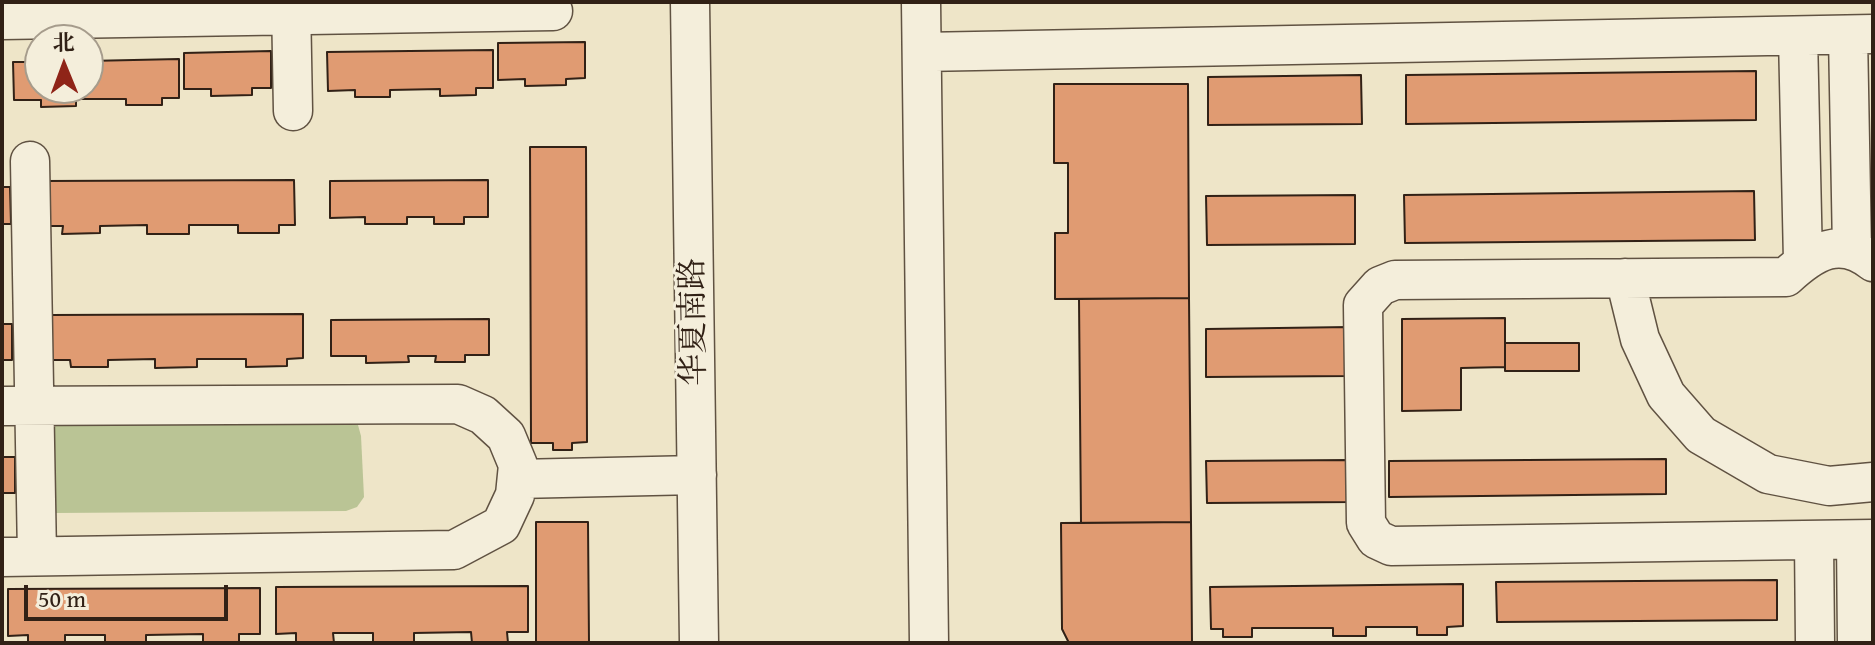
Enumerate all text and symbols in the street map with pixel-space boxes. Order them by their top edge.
north arrow [24,24,104,104]
text: 北 [52,26,75,58]
street label: 华夏南路 [675,258,715,386]
scale bar [28,569,232,619]
text: 50 m [38,581,86,616]

